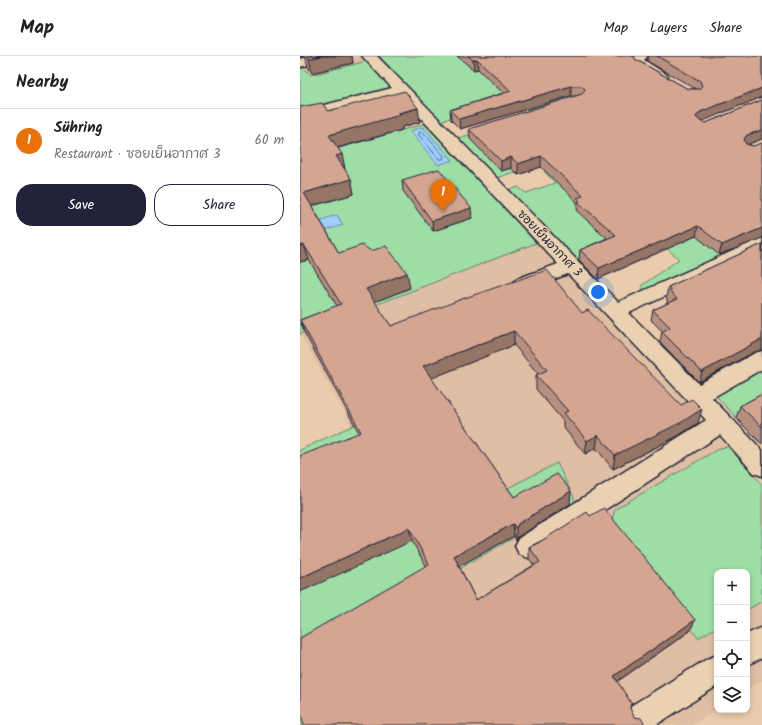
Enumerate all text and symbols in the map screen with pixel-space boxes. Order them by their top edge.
text: Map [20,13,54,43]
text: Map [604,17,628,39]
text: Layers [650,17,688,39]
text: Share [710,17,742,39]
text: Nearby [16,69,68,96]
text: Sühring [54,116,103,140]
text: 1 [27,130,31,151]
text: 60 m [255,130,284,151]
text: Restaurant · ซอยเย็นอากาศ 3 [54,144,220,165]
pin: 1 [430,179,456,212]
button: Save [16,184,146,226]
button: Share [154,184,284,226]
street label: ซอยเย็นอากาศ 3 [513,205,587,281]
your location [588,282,608,302]
map controls [714,569,750,713]
button: + [714,569,750,605]
button: − [714,605,750,641]
button: locate [714,641,750,677]
button: layers [714,677,750,713]

